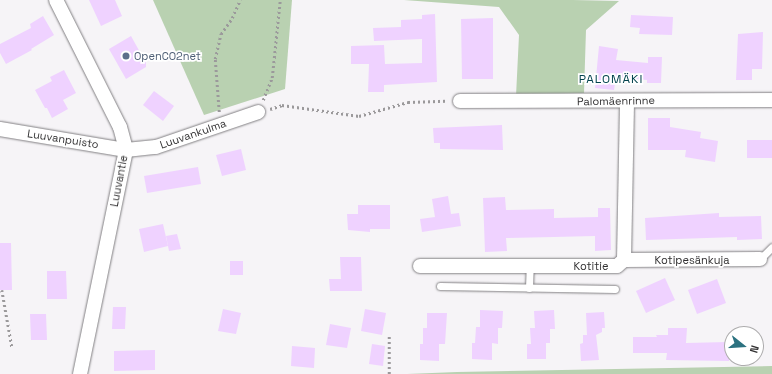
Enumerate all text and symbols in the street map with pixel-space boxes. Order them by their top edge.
place label: OpenCO2net [134,49,201,63]
marker: OpenCO2net [121,51,131,61]
district label: PALOMÄKI [579,73,643,87]
street label: Palomäenrinne [577,94,655,108]
street label: Luuvankulma [158,116,228,152]
street label: Luuvanpuisto [26,127,100,151]
street label: Luuvantie [108,154,130,208]
street label: Kotipesänkuja [655,253,729,267]
street label: Kotitie [573,259,609,273]
north arrow [724,326,764,366]
text: N [747,344,762,355]

